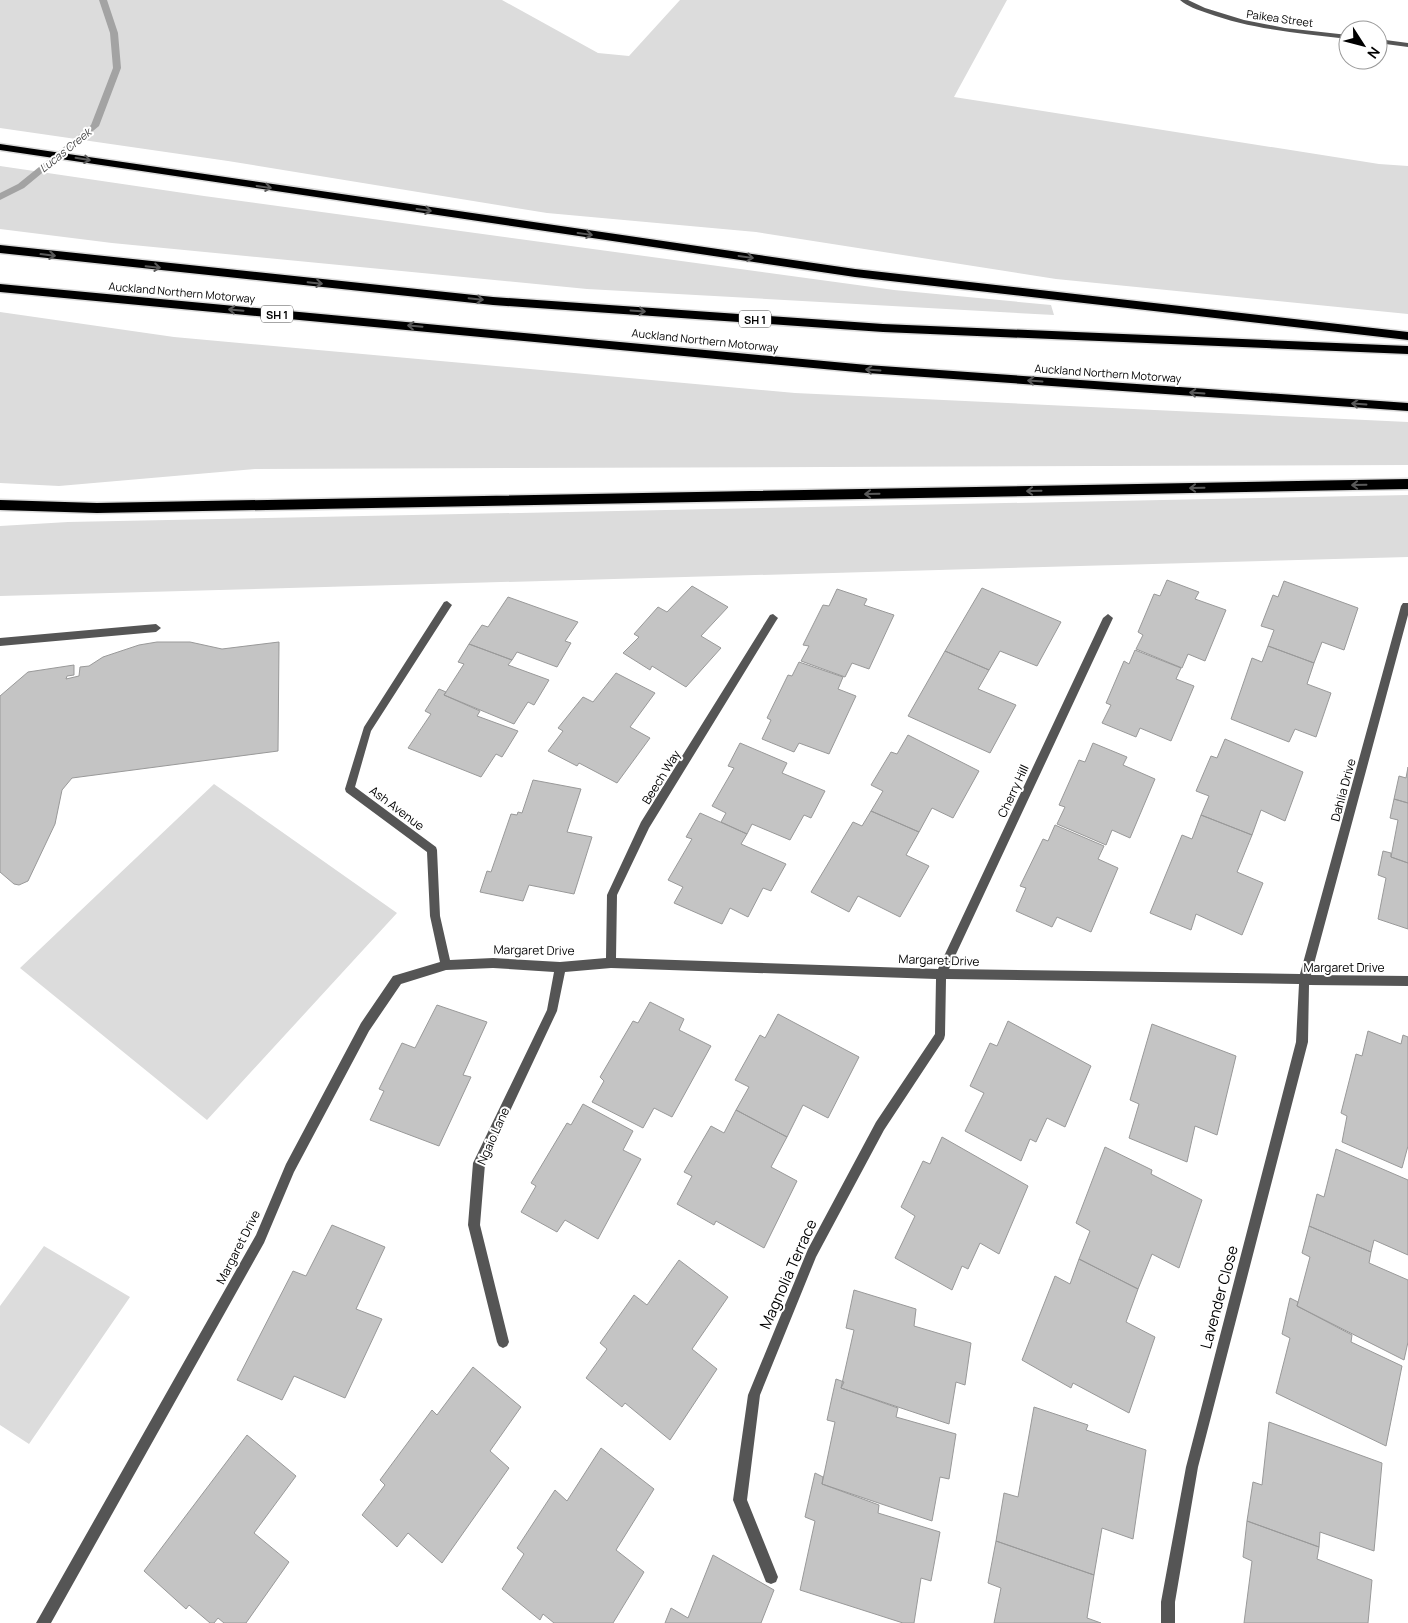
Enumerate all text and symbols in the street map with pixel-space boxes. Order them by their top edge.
street label: Paikea Street [1246,6,1314,30]
north arrow [1338,20,1388,70]
text: N [1363,43,1385,63]
water label: Lucas Creek [36,124,95,175]
one-way arrow [74,155,90,165]
one-way arrow [255,182,271,192]
one-way arrow [416,205,432,215]
one-way arrow [577,229,593,239]
one-way arrow [40,250,56,260]
one-way arrow [738,253,754,263]
one-way arrow [145,262,161,271]
street label: Auckland Northern Motorway [108,278,256,306]
one-way arrow [306,278,322,288]
one-way arrow [468,294,484,304]
one-way arrow [228,306,244,315]
road number: SH 1 [261,306,293,322]
one-way arrow [630,306,646,316]
road number: SH 1 [739,310,771,328]
one-way arrow [407,321,423,330]
street label: Auckland Northern Motorway [631,325,779,355]
street label: Auckland Northern Motorway [1034,360,1182,386]
one-way arrow [865,365,881,375]
one-way arrow [1027,377,1043,386]
one-way arrow [1190,388,1206,397]
one-way arrow [1352,399,1368,409]
one-way arrow [1352,480,1368,490]
one-way arrow [1189,483,1206,493]
one-way arrow [1027,486,1043,496]
one-way arrow [864,489,880,499]
street label: Beech Way [638,746,685,807]
street label: Dahlia Drive [1326,757,1360,823]
street label: Cherry Hill [993,762,1033,820]
street label: Ash Avenue [366,782,428,834]
street label: Margaret Drive [493,941,575,959]
street label: Margaret Drive [898,950,980,970]
street label: Margaret Drive [1303,959,1385,976]
street label: Ngaio Lane [473,1105,513,1167]
street label: Margaret Drive [212,1207,264,1287]
street label: Magnolia Terrace [754,1216,822,1332]
street label: Lavender Close [1195,1243,1243,1351]

